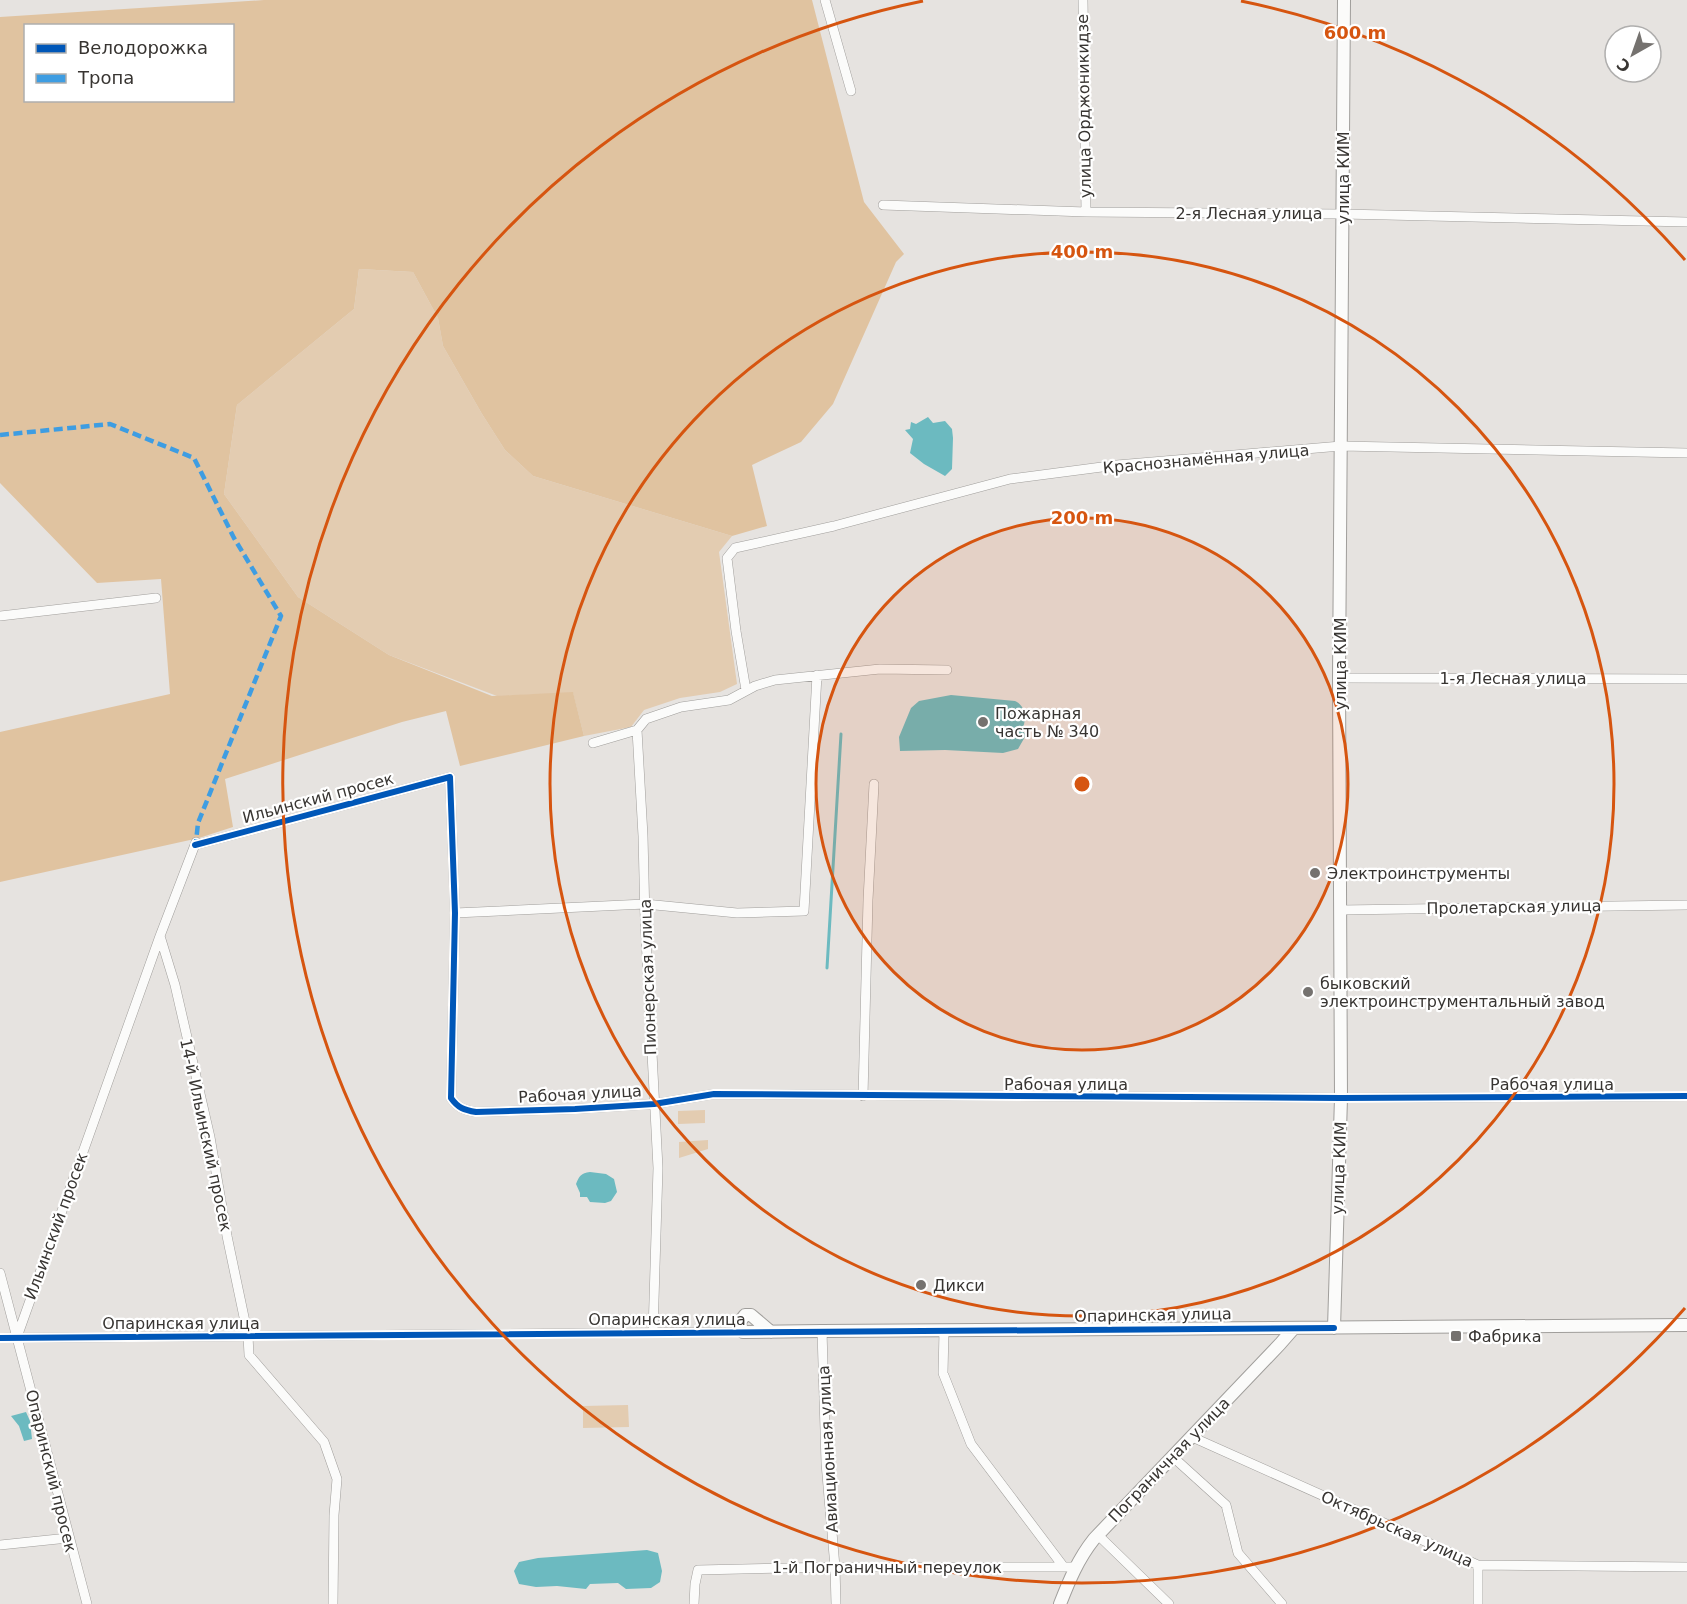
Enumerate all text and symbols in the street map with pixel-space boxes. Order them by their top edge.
street label: улица Орджоникидзе [1073,14,1095,198]
text: 600 m [1324,22,1386,43]
legend [24,24,234,102]
north arrow [1603,24,1663,84]
text: Велодорожка [78,37,208,58]
text: С [1613,54,1634,76]
text: Тропа [77,67,134,88]
street label: улица КИМ [1334,131,1353,225]
street label: 2-я Лесная улица [1175,204,1323,223]
text: 400 m [1051,241,1113,262]
street label: Краснознамённая улица [1102,441,1310,477]
text: 200 m [1051,507,1113,528]
street label: улица КИМ [1331,617,1350,711]
street label: 1-я Лесная улица [1439,669,1587,688]
place label: Пожарная часть № 340 [995,704,1099,741]
marker: Пожарная часть № 340 [976,715,990,729]
street label: Ильинский просек [240,769,396,827]
centre of rings [1072,774,1092,794]
place label: Электроинструменты [1327,864,1510,883]
marker: Электроинструменты [1308,866,1322,880]
street label: Пролетарская улица [1426,896,1602,918]
street label: Пионерская улица [636,898,660,1056]
place label: быковский электроинструментальный завод [1320,974,1605,1011]
marker: быковский электроинструментальный завод [1301,985,1315,999]
street label: 14-й Ильинский просек [176,1037,236,1234]
street label: Рабочая улица [1004,1075,1128,1094]
street label: Рабочая улица [1490,1075,1614,1094]
street label: Рабочая улица [518,1081,642,1107]
street label: улица КИМ [1328,1121,1350,1215]
street label: Ильинский просек [20,1149,92,1302]
place label: Дикси [933,1276,985,1295]
marker: Дикси [914,1278,928,1292]
street label: Опаринская улица [1074,1304,1232,1326]
street label: Опаринская улица [588,1310,746,1329]
street label: Опаринская улица [102,1314,260,1333]
place label: Фабрика [1468,1327,1541,1346]
marker: Фабрика [1449,1329,1463,1343]
street label: Авиационная улица [814,1365,842,1533]
street label: Опаринский просек [22,1388,80,1555]
street label: Пограничная улица [1104,1394,1234,1526]
street label: Октябрьская улица [1318,1487,1476,1571]
street label: 1-й Пограничный переулок [772,1558,1002,1577]

